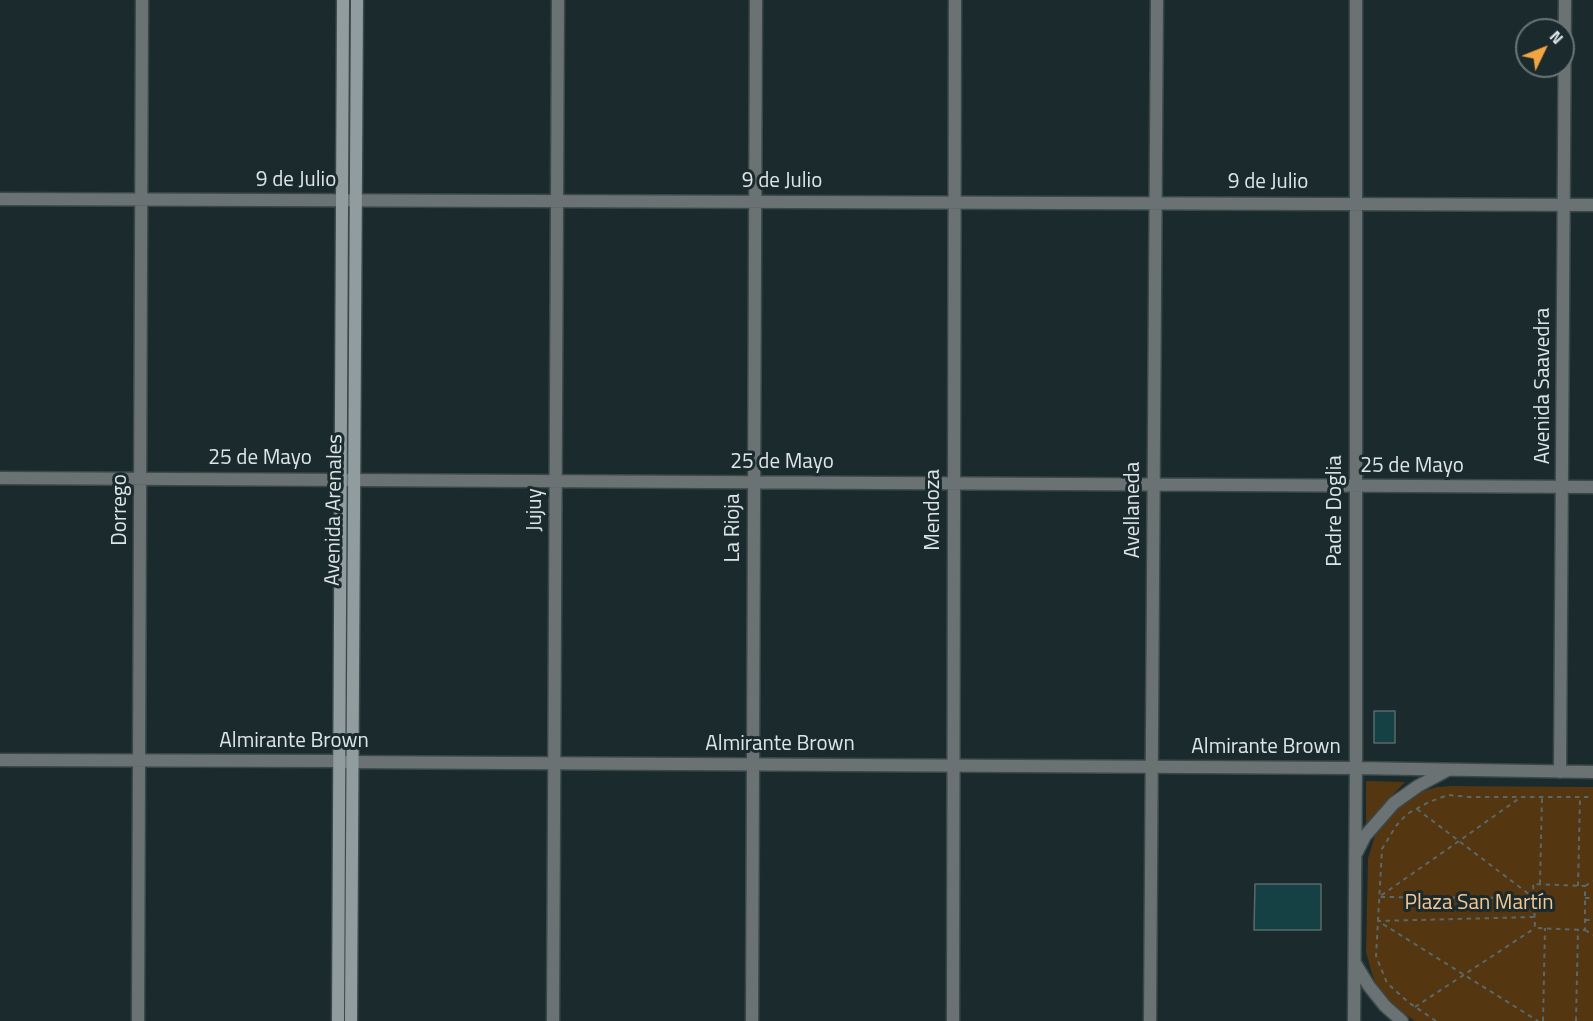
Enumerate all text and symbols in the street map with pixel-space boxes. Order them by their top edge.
north arrow [1515,18,1575,78]
text: N [1544,25,1569,49]
street label: 9 de Julio [256,168,336,194]
street label: 9 de Julio [742,169,822,195]
street label: 9 de Julio [1228,170,1308,196]
street label: Avenida Saavedra [1531,308,1557,464]
street label: Avenida Arenales [321,434,349,586]
street label: 25 de Mayo [208,446,312,472]
street label: 25 de Mayo [730,450,834,476]
street label: 25 de Mayo [1360,454,1464,480]
street label: Padre Doglia [1323,455,1349,567]
street label: Avellaneda [1121,462,1147,558]
street label: Mendoza [921,469,947,551]
street label: Dorrego [108,474,134,546]
street label: Jujuy [523,488,549,532]
street label: La Rioja [721,494,747,562]
street label: Almirante Brown [219,729,369,755]
street label: Almirante Brown [705,732,855,758]
street label: Almirante Brown [1191,735,1341,761]
park label: Plaza San Martín [1405,891,1553,917]

